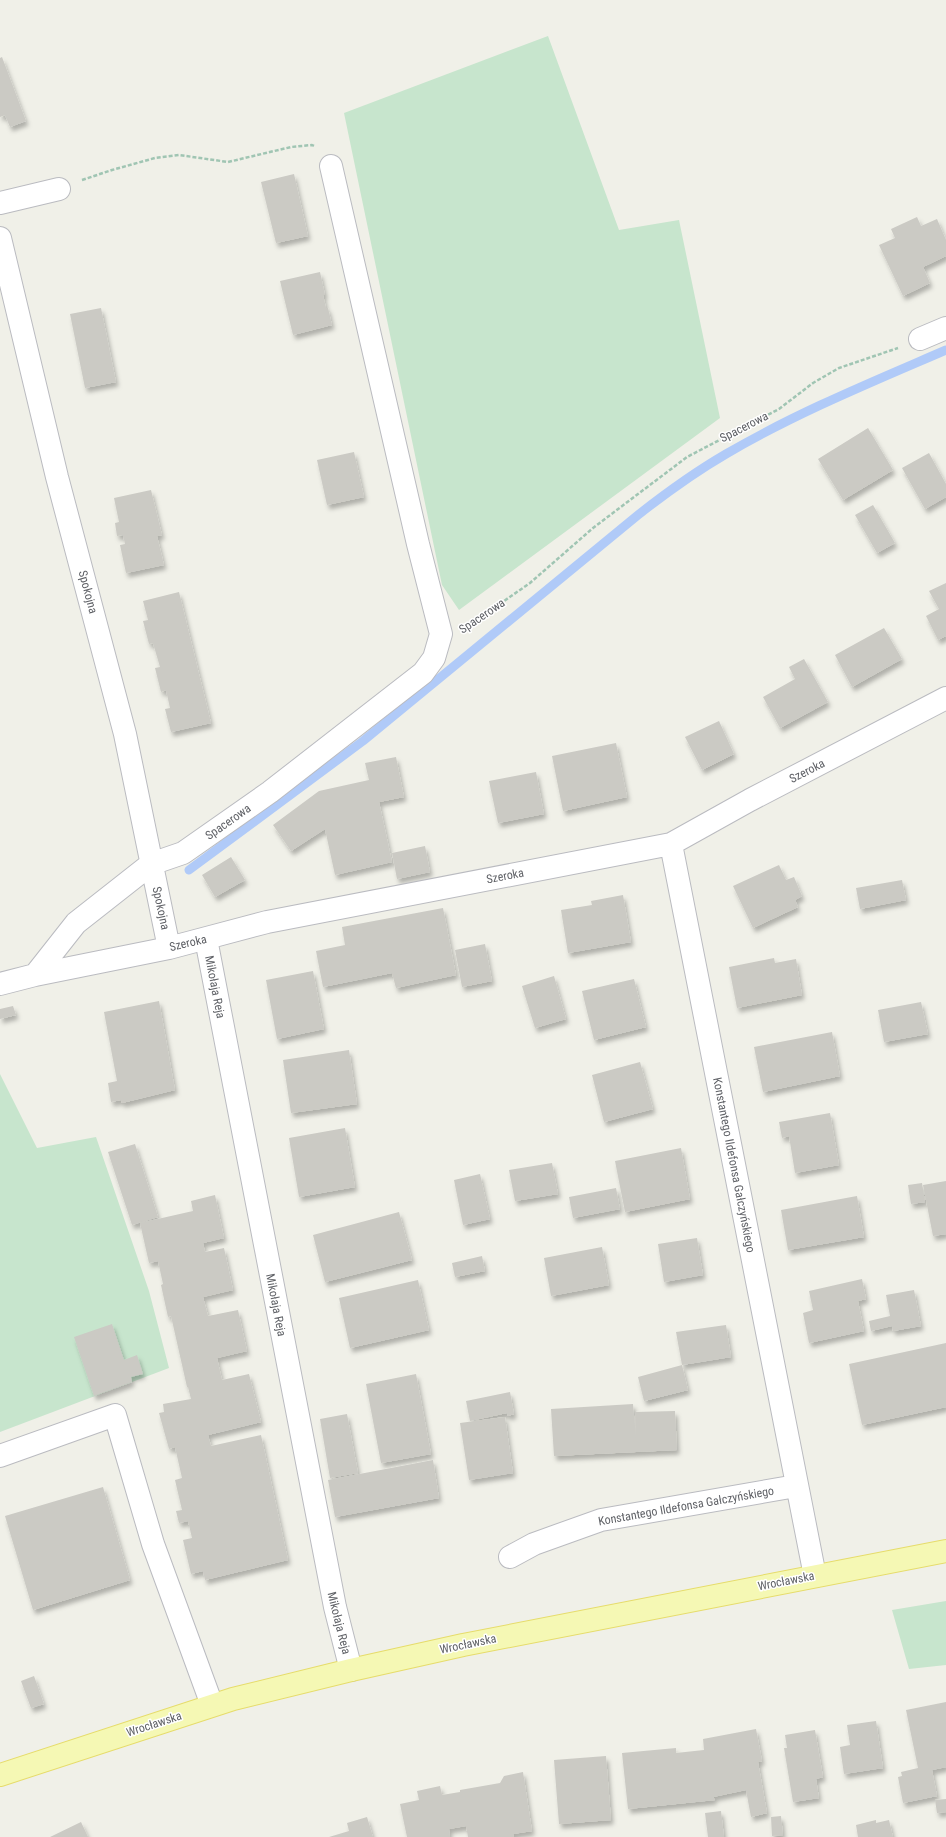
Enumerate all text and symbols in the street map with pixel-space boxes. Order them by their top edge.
street label: Spacerowa [718,409,771,445]
street label: Spokojna [76,569,100,615]
street label: Spacerowa [456,595,508,636]
street label: Szeroka [787,756,827,786]
street label: Spacerowa [203,801,254,843]
street label: Szeroka [485,865,525,886]
street label: Spokojna [150,885,172,931]
street label: Szeroka [168,932,208,954]
street label: Mikołaja Reja [202,954,228,1020]
street label: Konstantego Ildefonsa Gałczyńskiego [710,1076,758,1254]
street label: Mikołaja Reja [263,1272,289,1338]
street label: Konstantego Ildefonsa Gałczyńskiego [597,1484,775,1528]
street label: Wrocławska [757,1569,816,1593]
street label: Mikołaja Reja [325,1590,354,1656]
street label: Wrocławska [439,1631,498,1657]
street label: Wrocławska [125,1708,184,1740]

